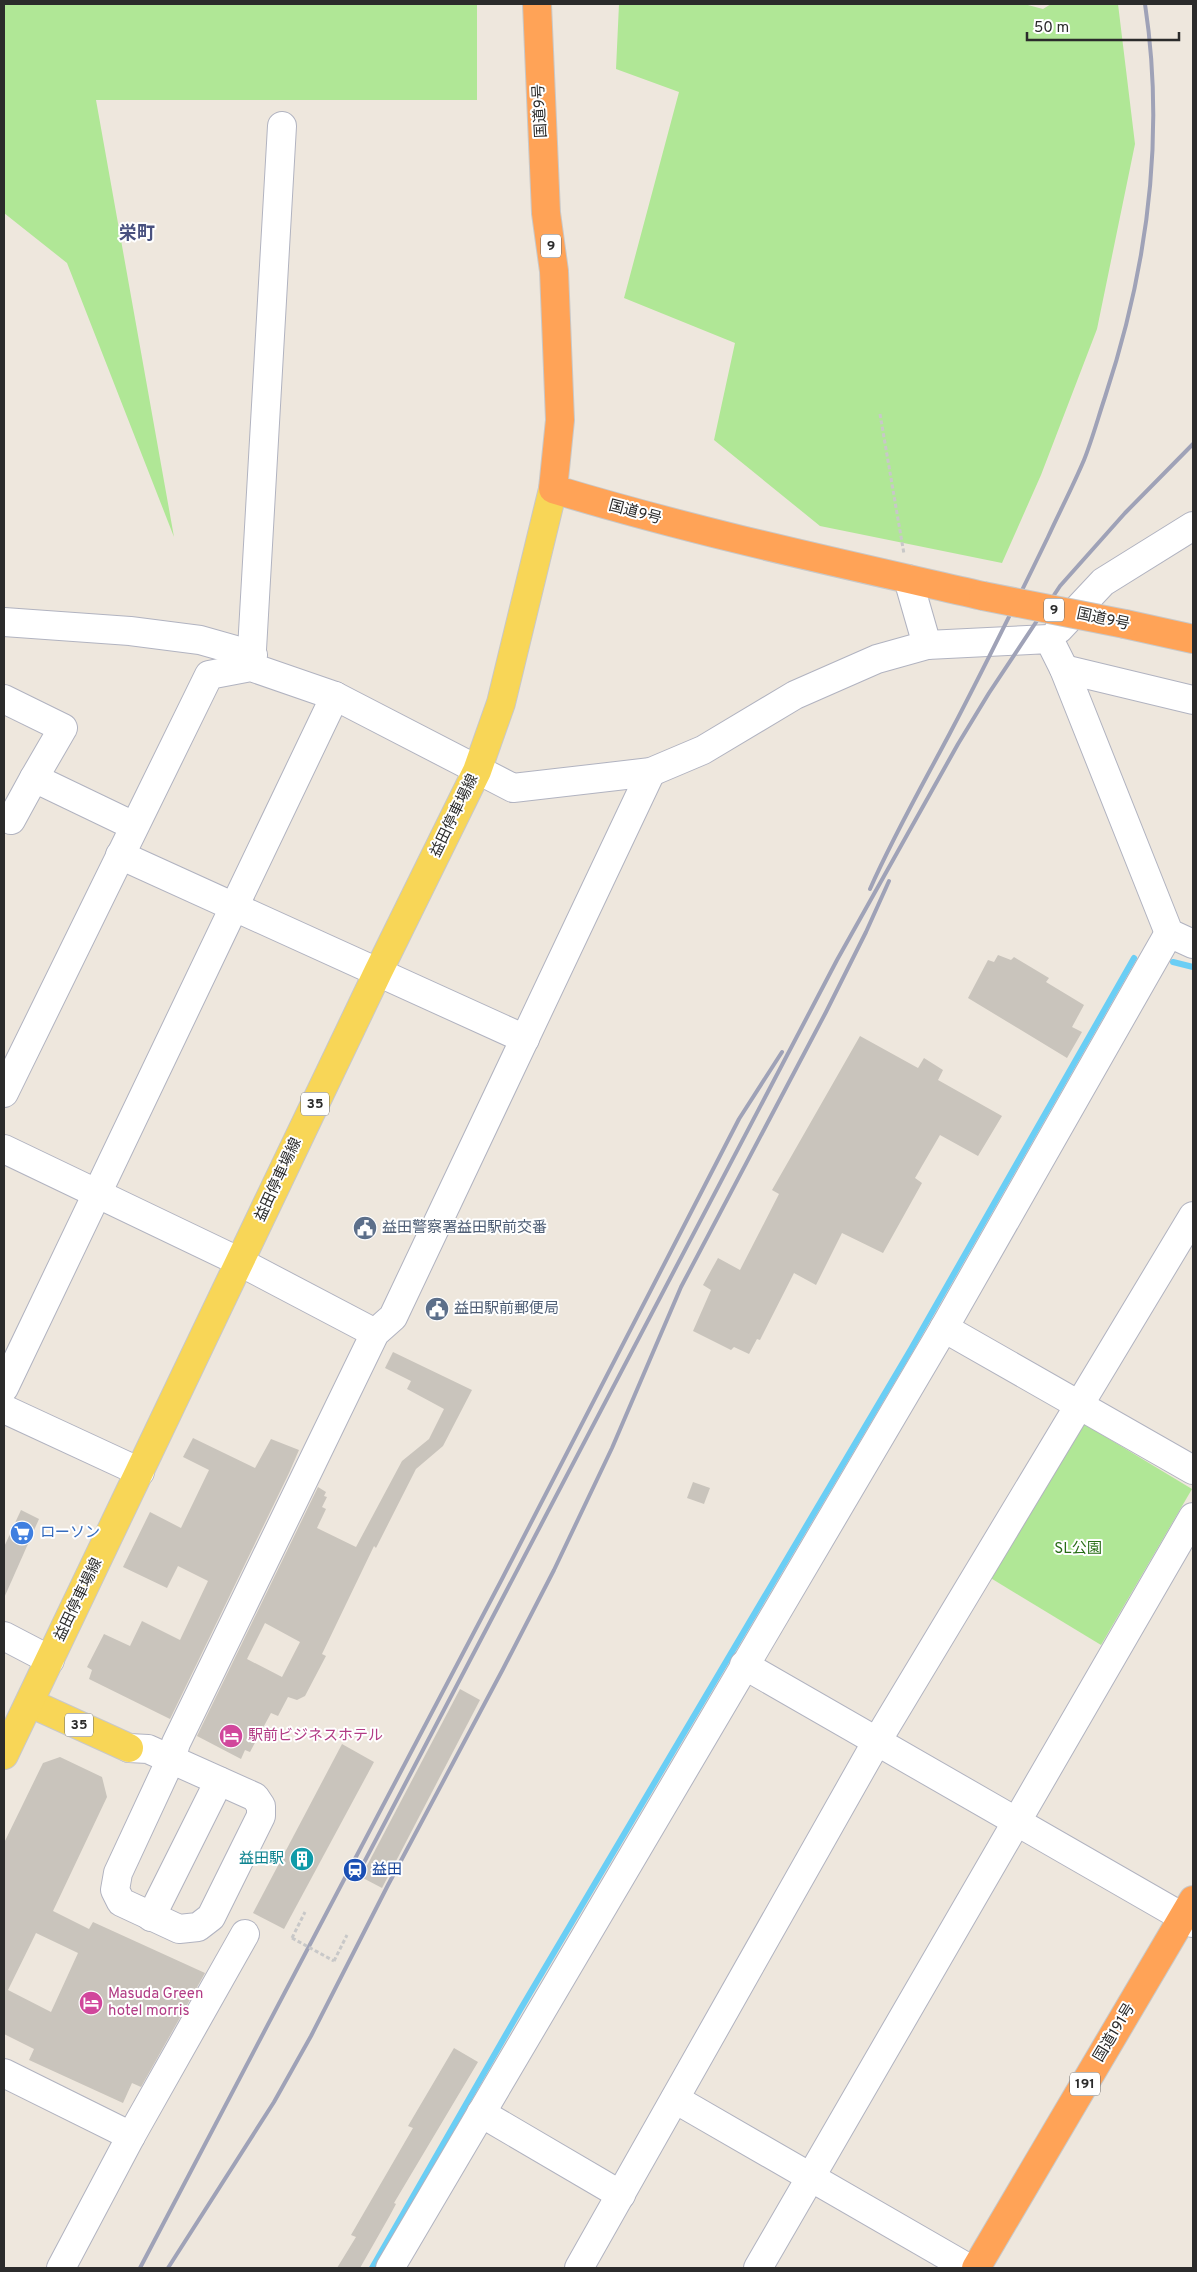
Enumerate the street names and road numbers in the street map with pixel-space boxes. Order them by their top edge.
street label: 国道9号 [530,84,552,138]
road number: 9 [541,235,561,258]
street label: 国道9号 [606,497,664,529]
road number: 9 [1044,598,1064,622]
street label: 国道9号 [1075,605,1131,635]
street label: 益田停車場線 [427,771,483,861]
road number: 35 [301,1092,329,1116]
street label: 益田停車場線 [251,1135,307,1225]
street label: 益田停車場線 [51,1555,107,1645]
road number: 35 [65,1714,93,1736]
street label: 国道191号 [1090,2000,1140,2066]
road number: 191 [1070,2072,1100,2096]

